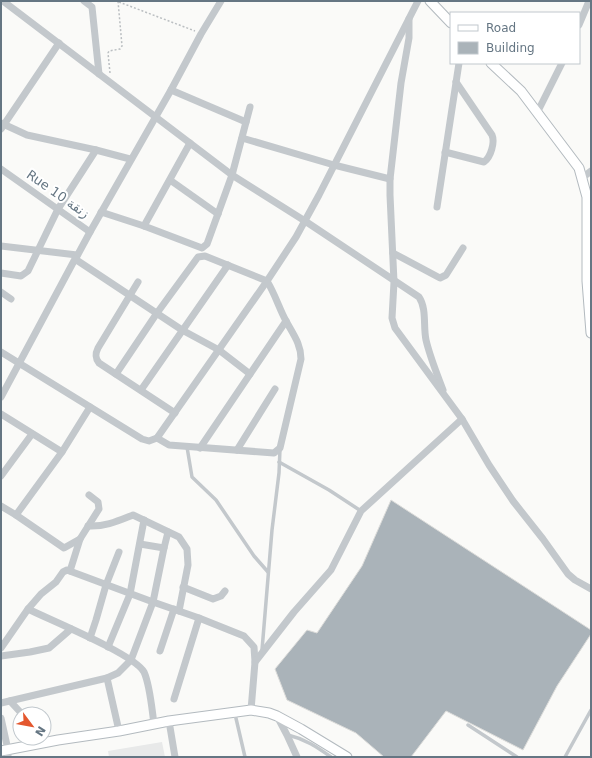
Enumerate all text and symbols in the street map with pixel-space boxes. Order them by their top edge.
legend [450,12,580,64]
text: Road [486,21,516,35]
text: Building [486,41,535,55]
street label: Rue 10 زنقة [23,167,92,222]
north arrow [12,706,52,746]
text: N [32,724,48,738]

